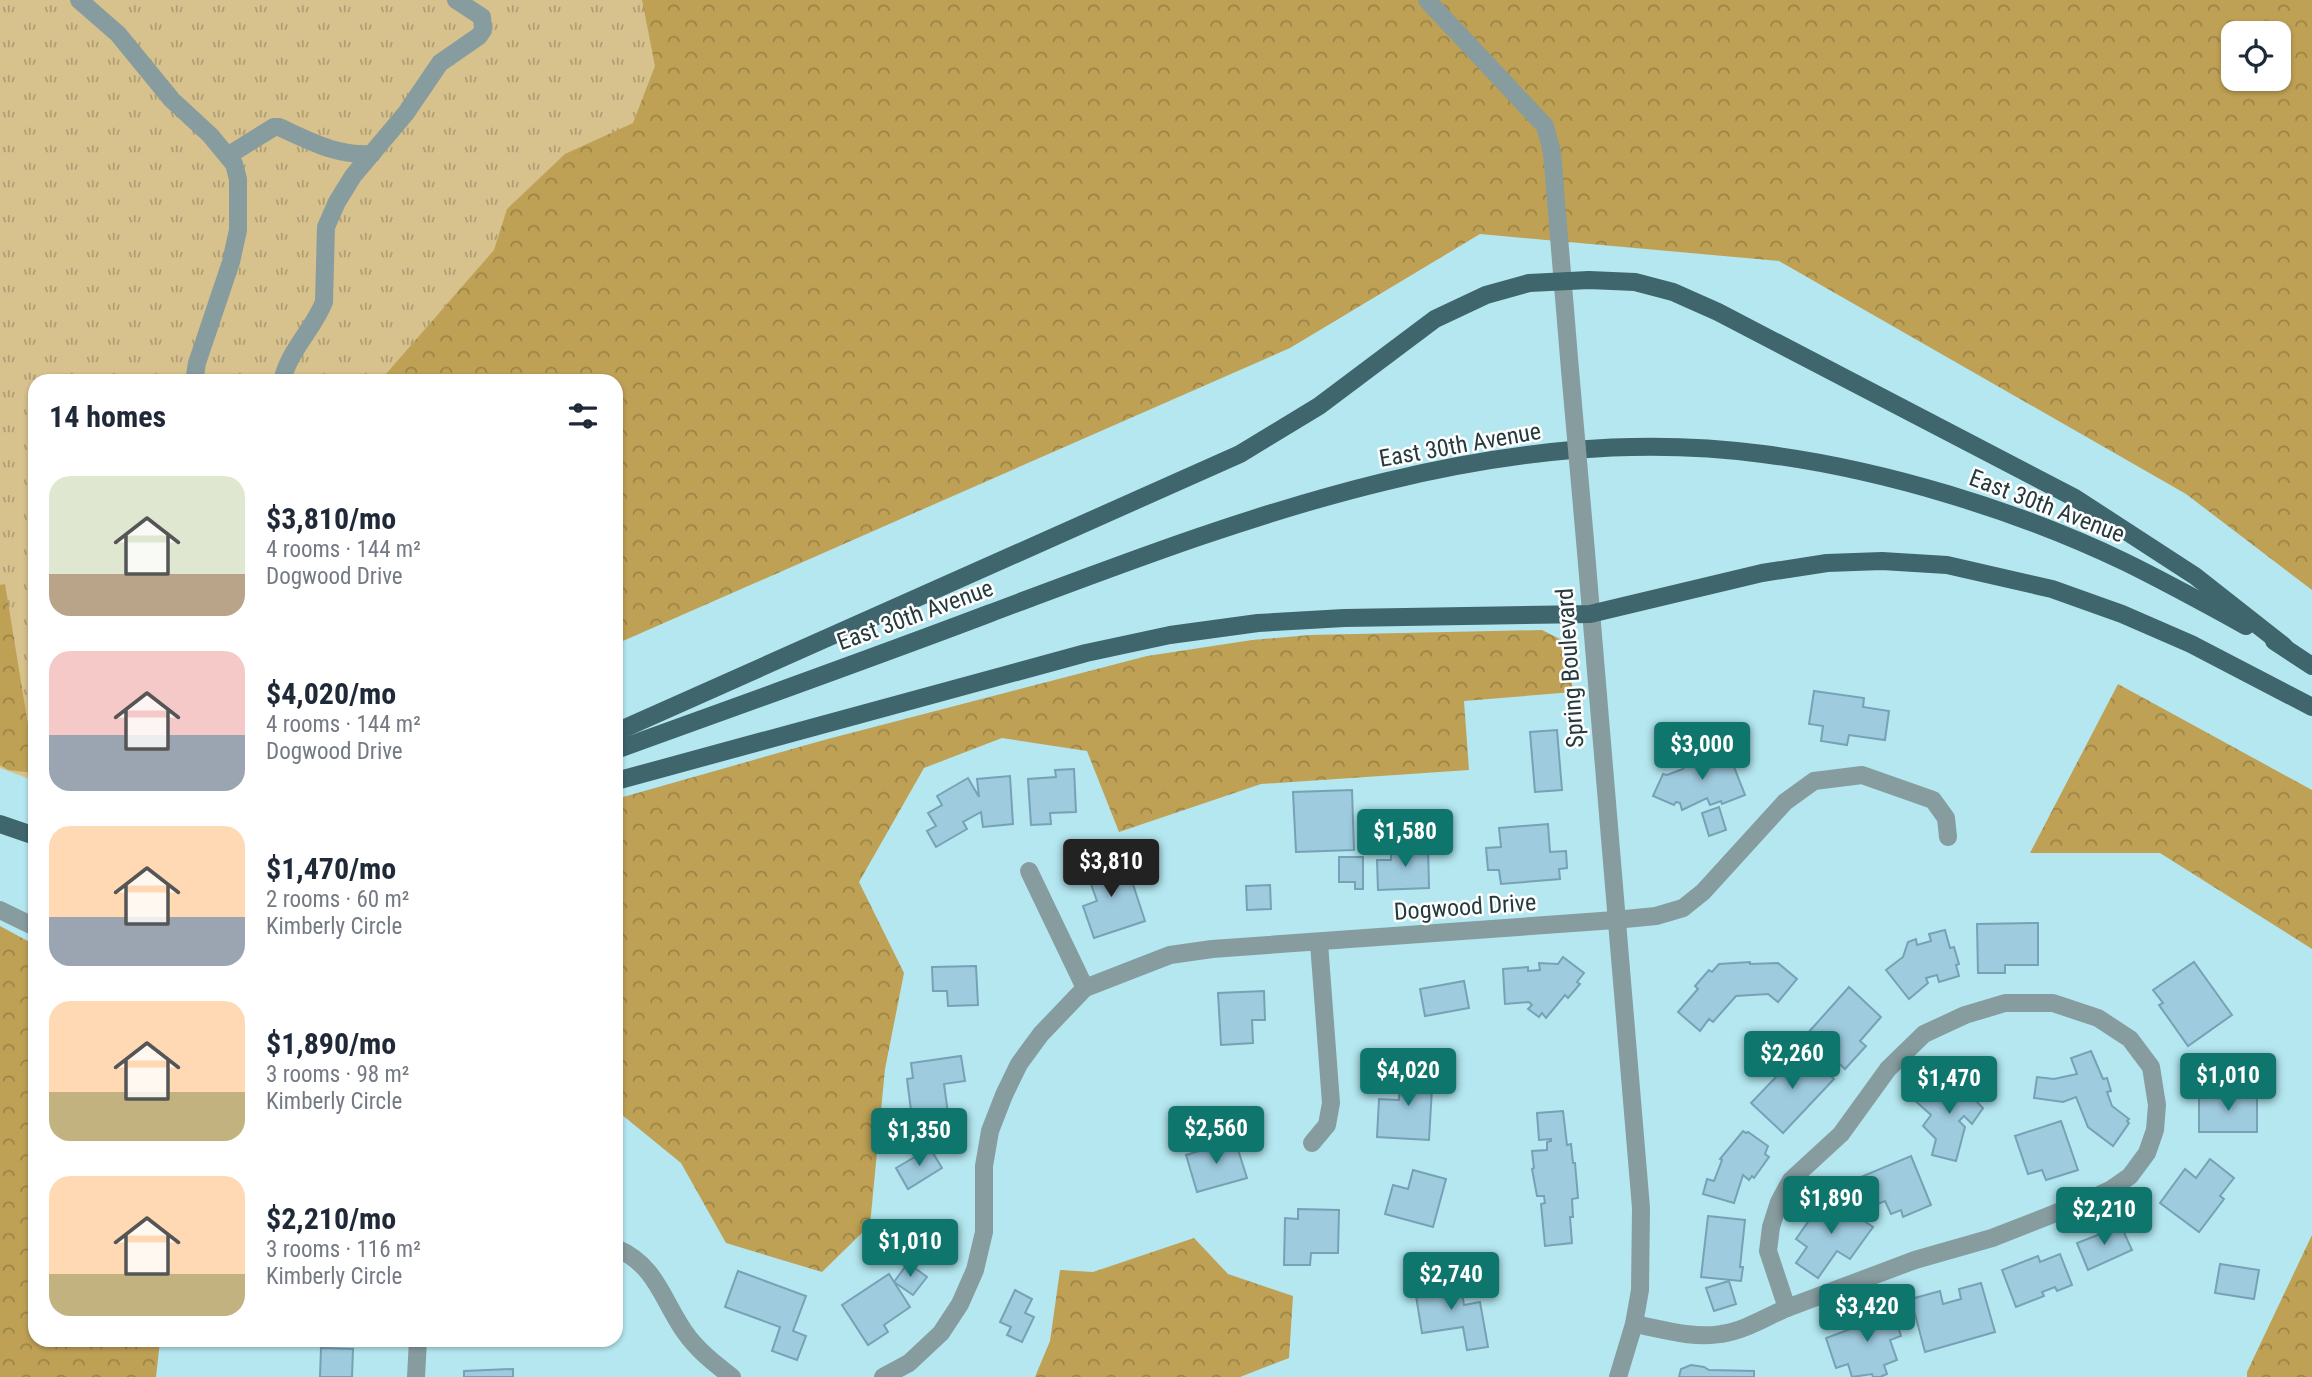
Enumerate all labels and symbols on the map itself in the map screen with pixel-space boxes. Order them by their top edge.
street label: East 30th Avenue [1377,417,1543,473]
street label: East 30th Avenue [1965,464,2129,548]
street label: East 30th Avenue [833,574,997,656]
street label: Spring Boulevard [1550,587,1590,749]
pin: $3,000 [1645,722,1759,782]
pin: $1,580 [1348,810,1462,869]
pin: $3,810 [1054,839,1168,899]
street label: Dogwood Drive [1393,888,1537,926]
pin: $2,260 [1735,1032,1849,1091]
pin: $4,020 [1351,1048,1465,1108]
pin: $1,010 [2171,1054,2285,1113]
pin: $1,470 [1892,1056,2006,1116]
pin: $2,560 [1159,1106,1273,1166]
pin: $1,350 [862,1108,976,1168]
pin: $1,890 [1774,1176,1888,1236]
pin: $2,210 [2047,1188,2161,1247]
pin: $1,010 [853,1220,967,1279]
pin: $2,740 [1394,1252,1508,1312]
pin: $3,420 [1810,1284,1924,1344]

